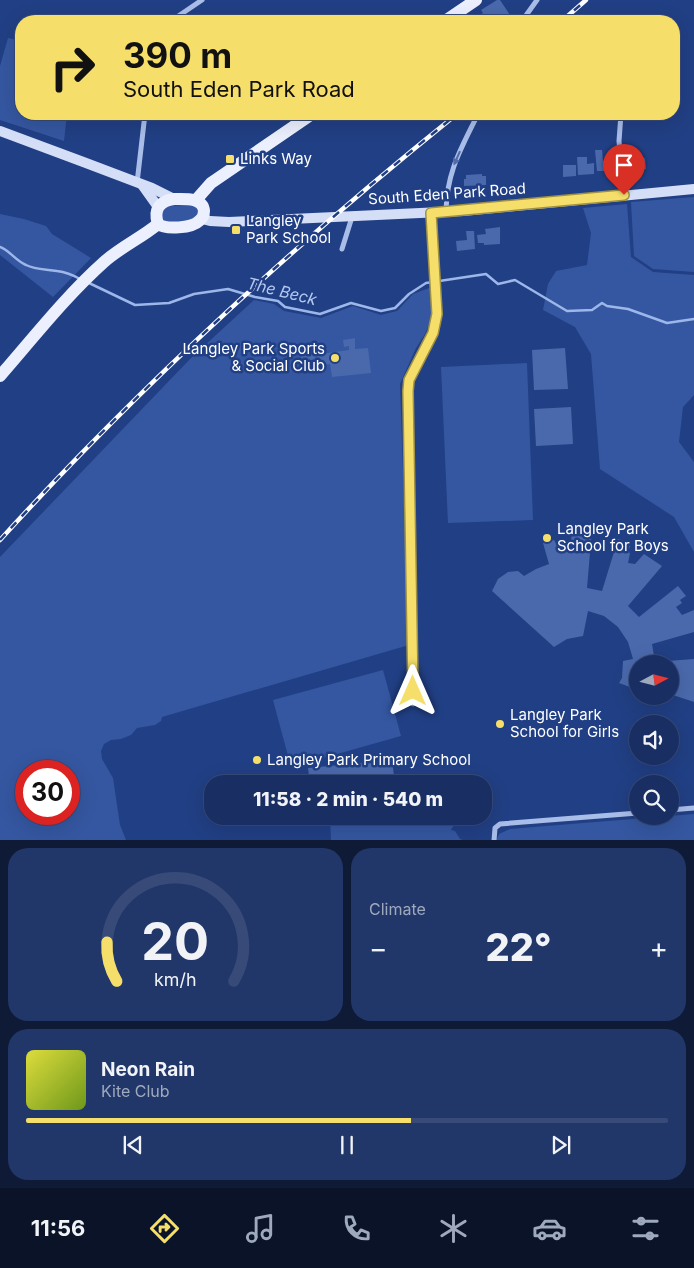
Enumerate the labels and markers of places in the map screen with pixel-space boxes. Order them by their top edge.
pin [603,144,645,195]
place label: Links Way [240,149,313,168]
marker: Links Way [224,153,236,165]
place label: Langley Park School [246,211,331,247]
marker: Langley Park School [230,224,242,236]
place label: Langley Park Sports & Social Club [183,339,325,375]
marker: Langley Park Sports & Social Club [329,352,341,364]
place label: Langley Park School for Boys [557,519,669,555]
marker: Langley Park School for Boys [541,532,553,544]
place label: Langley Park School for Girls [510,705,619,741]
marker: Langley Park School for Girls [494,718,506,730]
place label: Langley Park Primary School [267,750,471,769]
marker: Langley Park Primary School [251,754,263,766]

